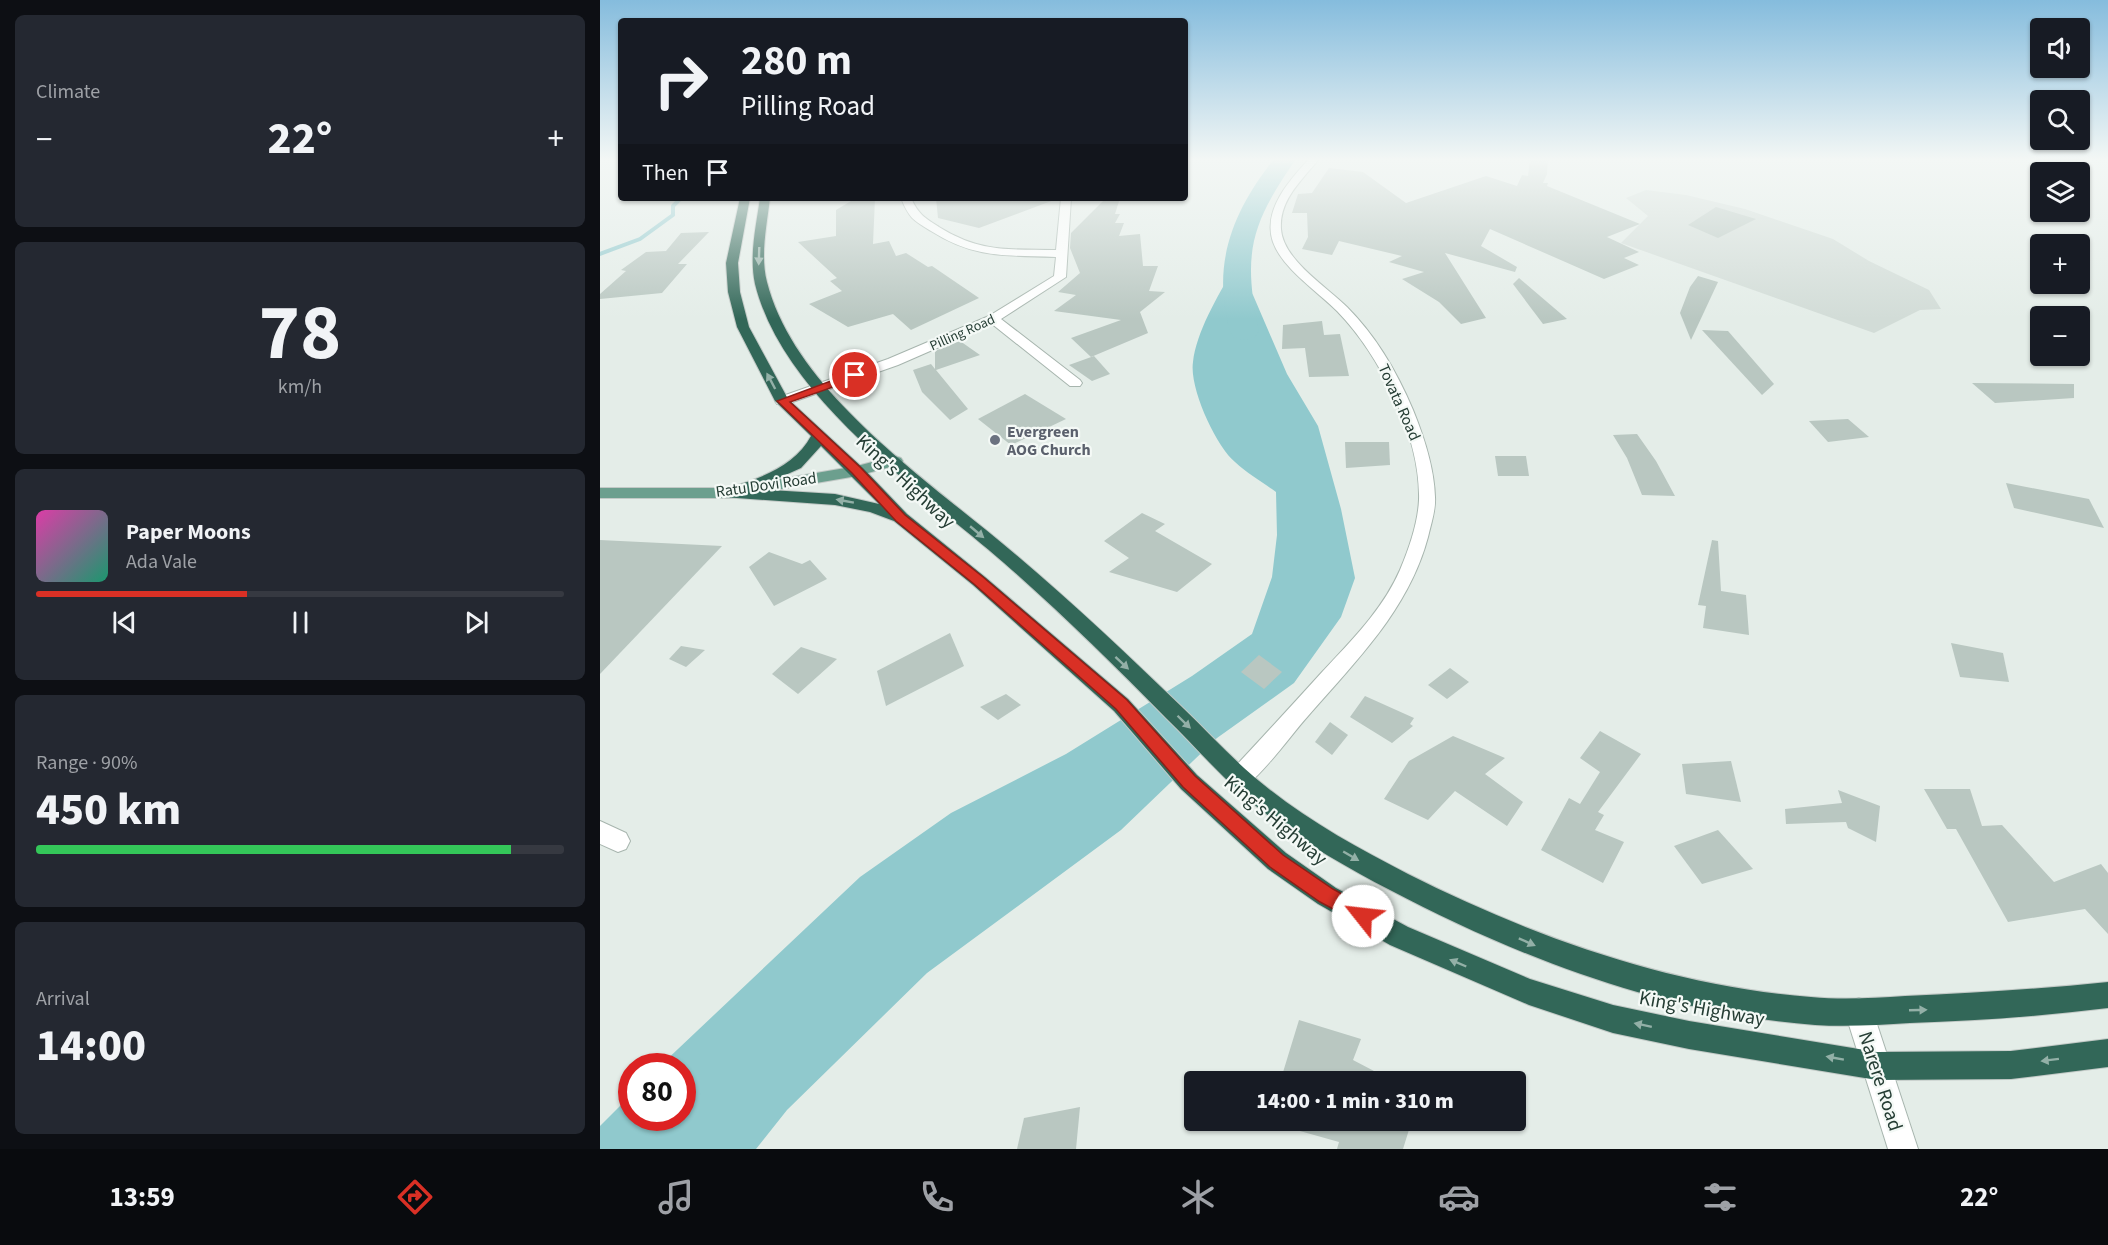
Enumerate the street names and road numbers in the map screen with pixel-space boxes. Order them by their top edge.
street label: Pilling Road [927,310,998,356]
street label: Tovata Road [1372,361,1426,444]
street label: King's Highway [849,428,962,536]
street label: Ratu Dovi Road [714,467,818,503]
street label: King's Highway [1218,769,1334,873]
street label: King's Highway [1637,984,1767,1034]
street label: Narere Road [1851,1028,1909,1135]

